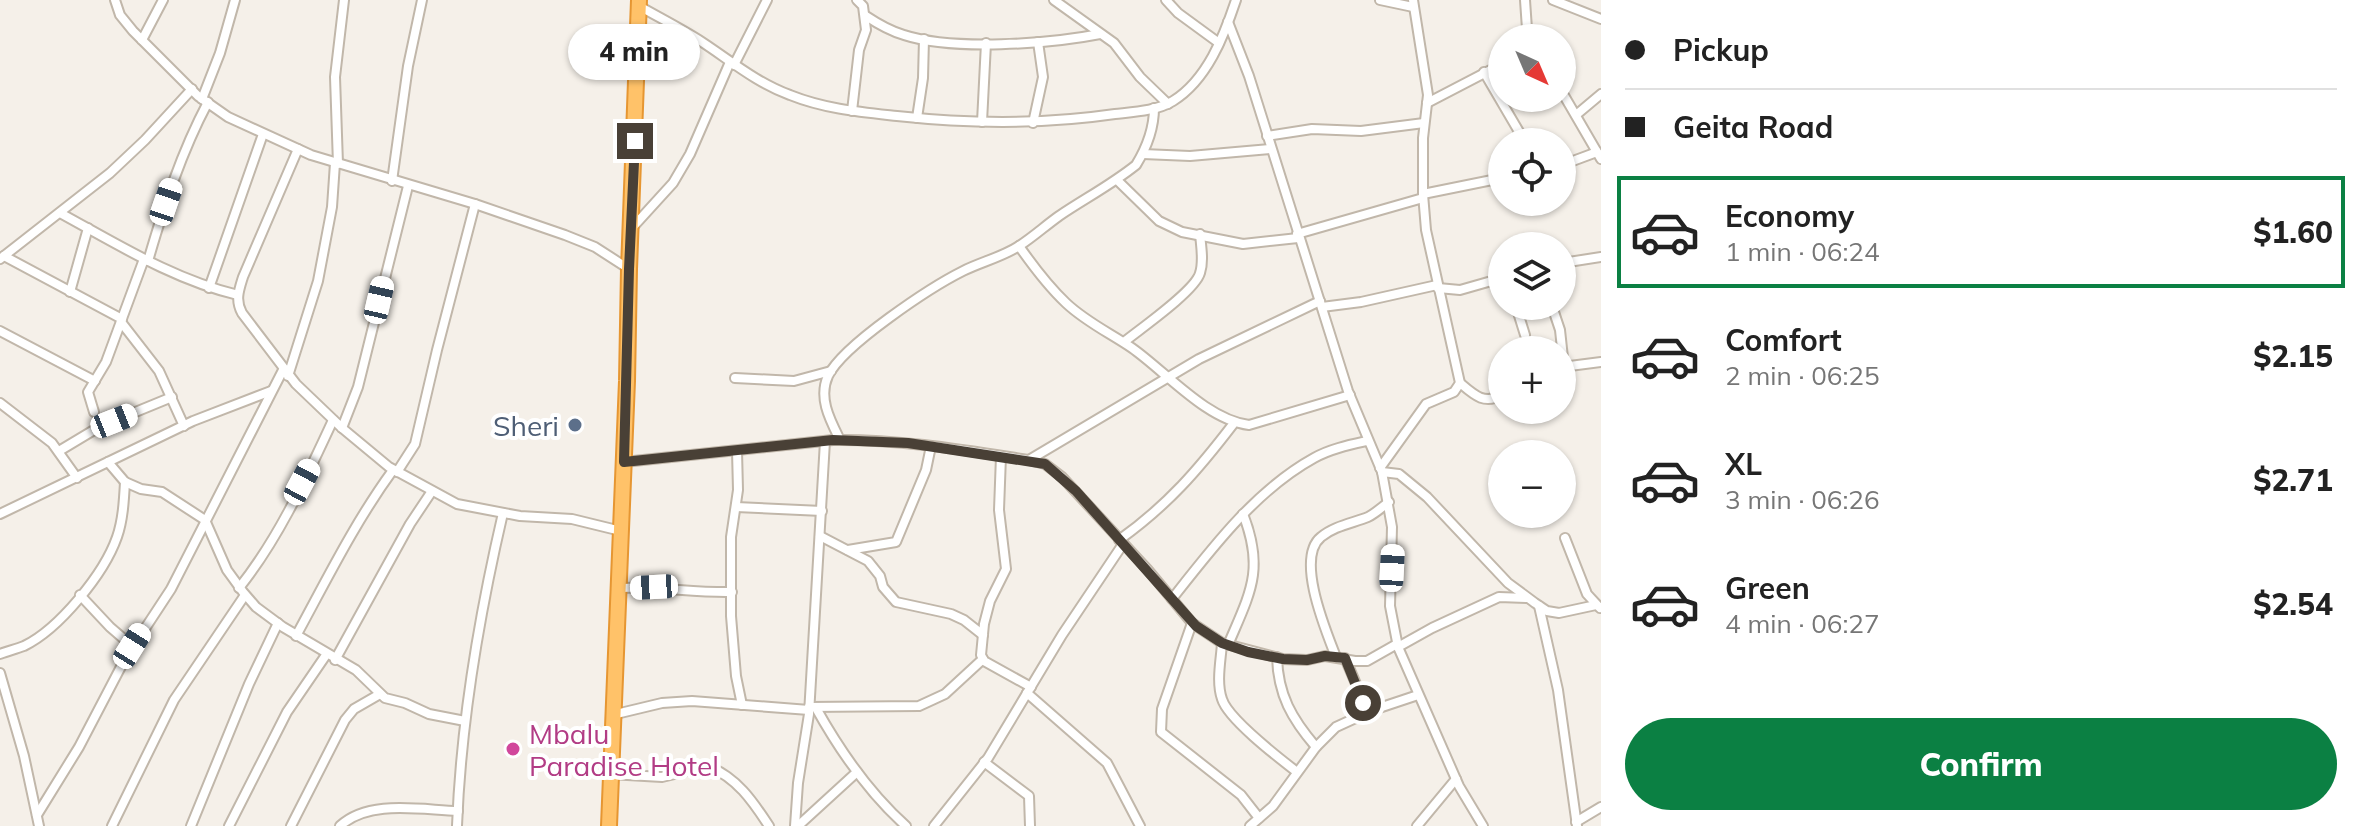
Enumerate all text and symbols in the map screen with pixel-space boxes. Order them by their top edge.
north arrow [1488,24,1576,112]
map controls [1488,24,1576,528]
callout: 4 min [569,25,701,81]
text: Pickup [1673,31,1769,69]
text: 4 min [599,35,669,68]
text: Geita Road [1673,108,1833,146]
route end [617,123,653,159]
button: locate [1488,128,1576,216]
car [147,175,185,229]
icon: car [1629,196,1701,268]
text: Economy [1725,197,1854,235]
text: $1.60 [2253,213,2333,251]
button: layers [1488,232,1576,320]
text: 1 min · 06:24 [1725,235,1880,268]
car [362,274,396,326]
icon: car [1629,320,1701,392]
text: Comfort [1725,321,1842,359]
button: + [1488,336,1576,424]
text: $2.15 [2253,337,2333,375]
text: 2 min · 06:25 [1725,359,1880,392]
car [87,401,141,441]
place label: Sheri [493,408,559,443]
marker: Sheri [566,416,584,434]
button: − [1488,440,1576,528]
icon: car [1629,444,1701,516]
text: XL [1725,445,1762,483]
car [280,455,324,509]
text: $2.71 [2253,461,2333,499]
text: 3 min · 06:26 [1725,483,1880,516]
car [1379,543,1405,593]
icon: car [1629,568,1701,640]
text: Green [1725,569,1810,607]
car [629,574,679,600]
text: $2.54 [2253,585,2333,623]
text: 4 min · 06:27 [1725,607,1880,640]
car [109,619,155,673]
route start [1345,685,1381,721]
place label: Mbalu Paradise Hotel [529,716,719,783]
button: Confirm [1625,718,2337,810]
marker: Mbalu Paradise Hotel [504,740,522,758]

